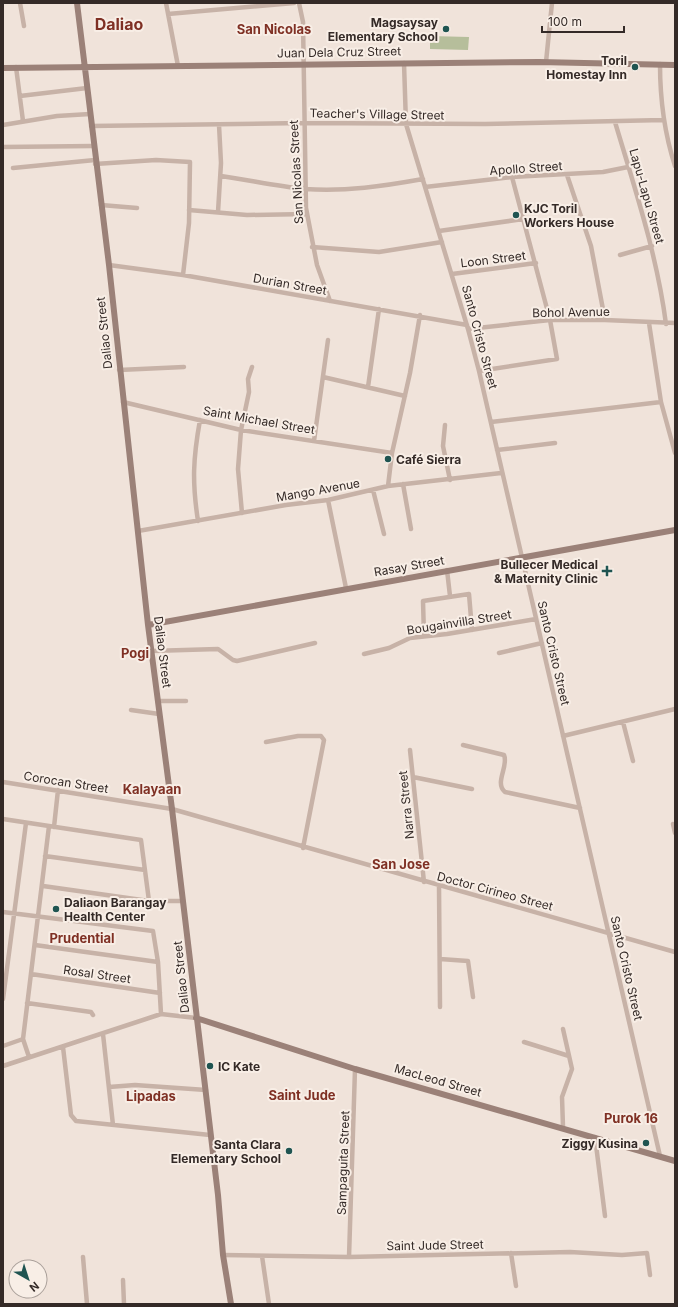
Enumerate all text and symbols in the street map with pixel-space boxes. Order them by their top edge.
scale bar [542,8,624,34]
district label: Daliao [95,14,143,34]
text: 100 m [548,14,582,29]
place label: Magsaysay Elementary School [328,15,439,44]
district label: San Nicolas [237,21,311,37]
marker: Magsaysay Elementary School [441,24,451,34]
street label: Juan Dela Cruz Street [277,43,401,61]
place label: Toril Homestay Inn [546,53,627,82]
marker: Toril Homestay Inn [630,62,640,72]
street label: Teacher's Village Street [309,105,445,123]
street label: San Nicolas Street [286,120,306,224]
street label: Lapu-Lapu Street [626,147,668,245]
street label: Apollo Street [489,158,563,178]
place label: KJC Toril Workers House [524,201,614,230]
marker: KJC Toril Workers House [511,210,521,220]
street label: Loon Street [460,248,526,270]
street label: Durian Street [252,270,328,298]
street label: Santo Cristo Street [459,283,501,391]
street label: Daliao Street [93,296,115,370]
street label: Bohol Avenue [532,304,610,320]
street label: Saint Michael Street [202,403,316,437]
place label: Café Sierra [396,452,461,467]
marker: Café Sierra [383,454,393,464]
street label: Mango Avenue [275,475,361,505]
street label: Rasay Street [373,552,445,580]
place label: Bullecer Medical & Maternity Clinic [494,557,598,586]
marker: Bullecer Medical & Maternity Clinic [601,565,613,577]
street label: Santo Cristo Street [535,599,573,707]
street label: Bougainvilla Street [406,606,512,638]
street label: Daliao Street [151,615,175,689]
district label: Pogi [121,645,149,661]
street label: Corocan Street [23,768,109,796]
street label: Narra Street [395,770,417,840]
district label: Kalayaan [123,781,181,797]
district label: San Jose [372,856,430,872]
street label: Doctor Cirineo Street [435,868,555,914]
place label: Daliaon Barangay Health Center [64,895,167,924]
marker: Daliaon Barangay Health Center [51,904,61,914]
street label: Santo Cristo Street [608,914,646,1022]
district label: Prudential [49,930,115,946]
street label: Daliao Street [170,940,192,1014]
street label: Rosal Street [62,962,132,986]
place label: IC Kate [218,1059,260,1074]
street label: MacLeod Street [393,1060,483,1100]
marker: IC Kate [205,1061,215,1071]
district label: Saint Jude [268,1087,336,1103]
district label: Lipadas [126,1088,176,1104]
street label: Sampaguita Street [334,1110,352,1215]
district label: Purok 16 [604,1110,658,1126]
place label: Ziggy Kusina [561,1136,638,1151]
place label: Santa Clara Elementary School [171,1137,281,1166]
marker: Ziggy Kusina [641,1138,651,1148]
marker: Santa Clara Elementary School [284,1146,294,1156]
street label: Saint Jude Street [386,1237,484,1253]
north arrow [8,1259,48,1299]
text: N [27,1279,42,1295]

